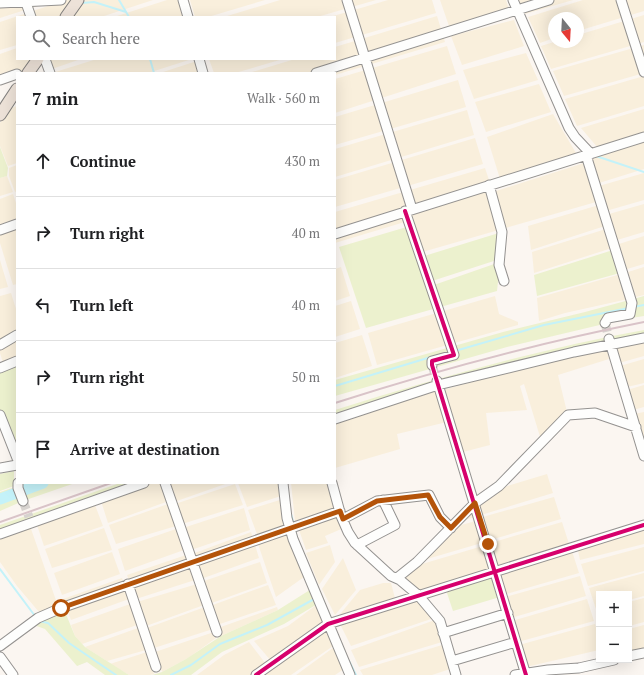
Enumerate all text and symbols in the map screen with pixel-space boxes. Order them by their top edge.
north arrow [548,12,584,48]
search box [16,16,336,60]
icon: search [30,27,52,49]
text: Search here [62,28,140,48]
text: 7 min [32,87,79,110]
text: Walk · 560 m [247,89,320,107]
icon: ahead [32,150,54,172]
text: Continue [70,151,136,171]
text: 430 m [285,152,320,170]
icon: right [32,222,54,244]
text: Turn right [70,223,145,243]
text: 40 m [292,224,320,242]
icon: left [32,294,54,316]
text: Turn left [70,295,134,315]
text: 40 m [292,296,320,314]
icon: right [32,366,54,388]
text: Turn right [70,367,145,387]
text: 50 m [292,368,320,386]
icon: arrive [32,438,54,460]
text: Arrive at destination [70,439,220,459]
route end [479,535,497,553]
map controls [596,591,632,663]
button: + [596,591,632,627]
route start [52,599,70,617]
button: − [596,627,632,663]

